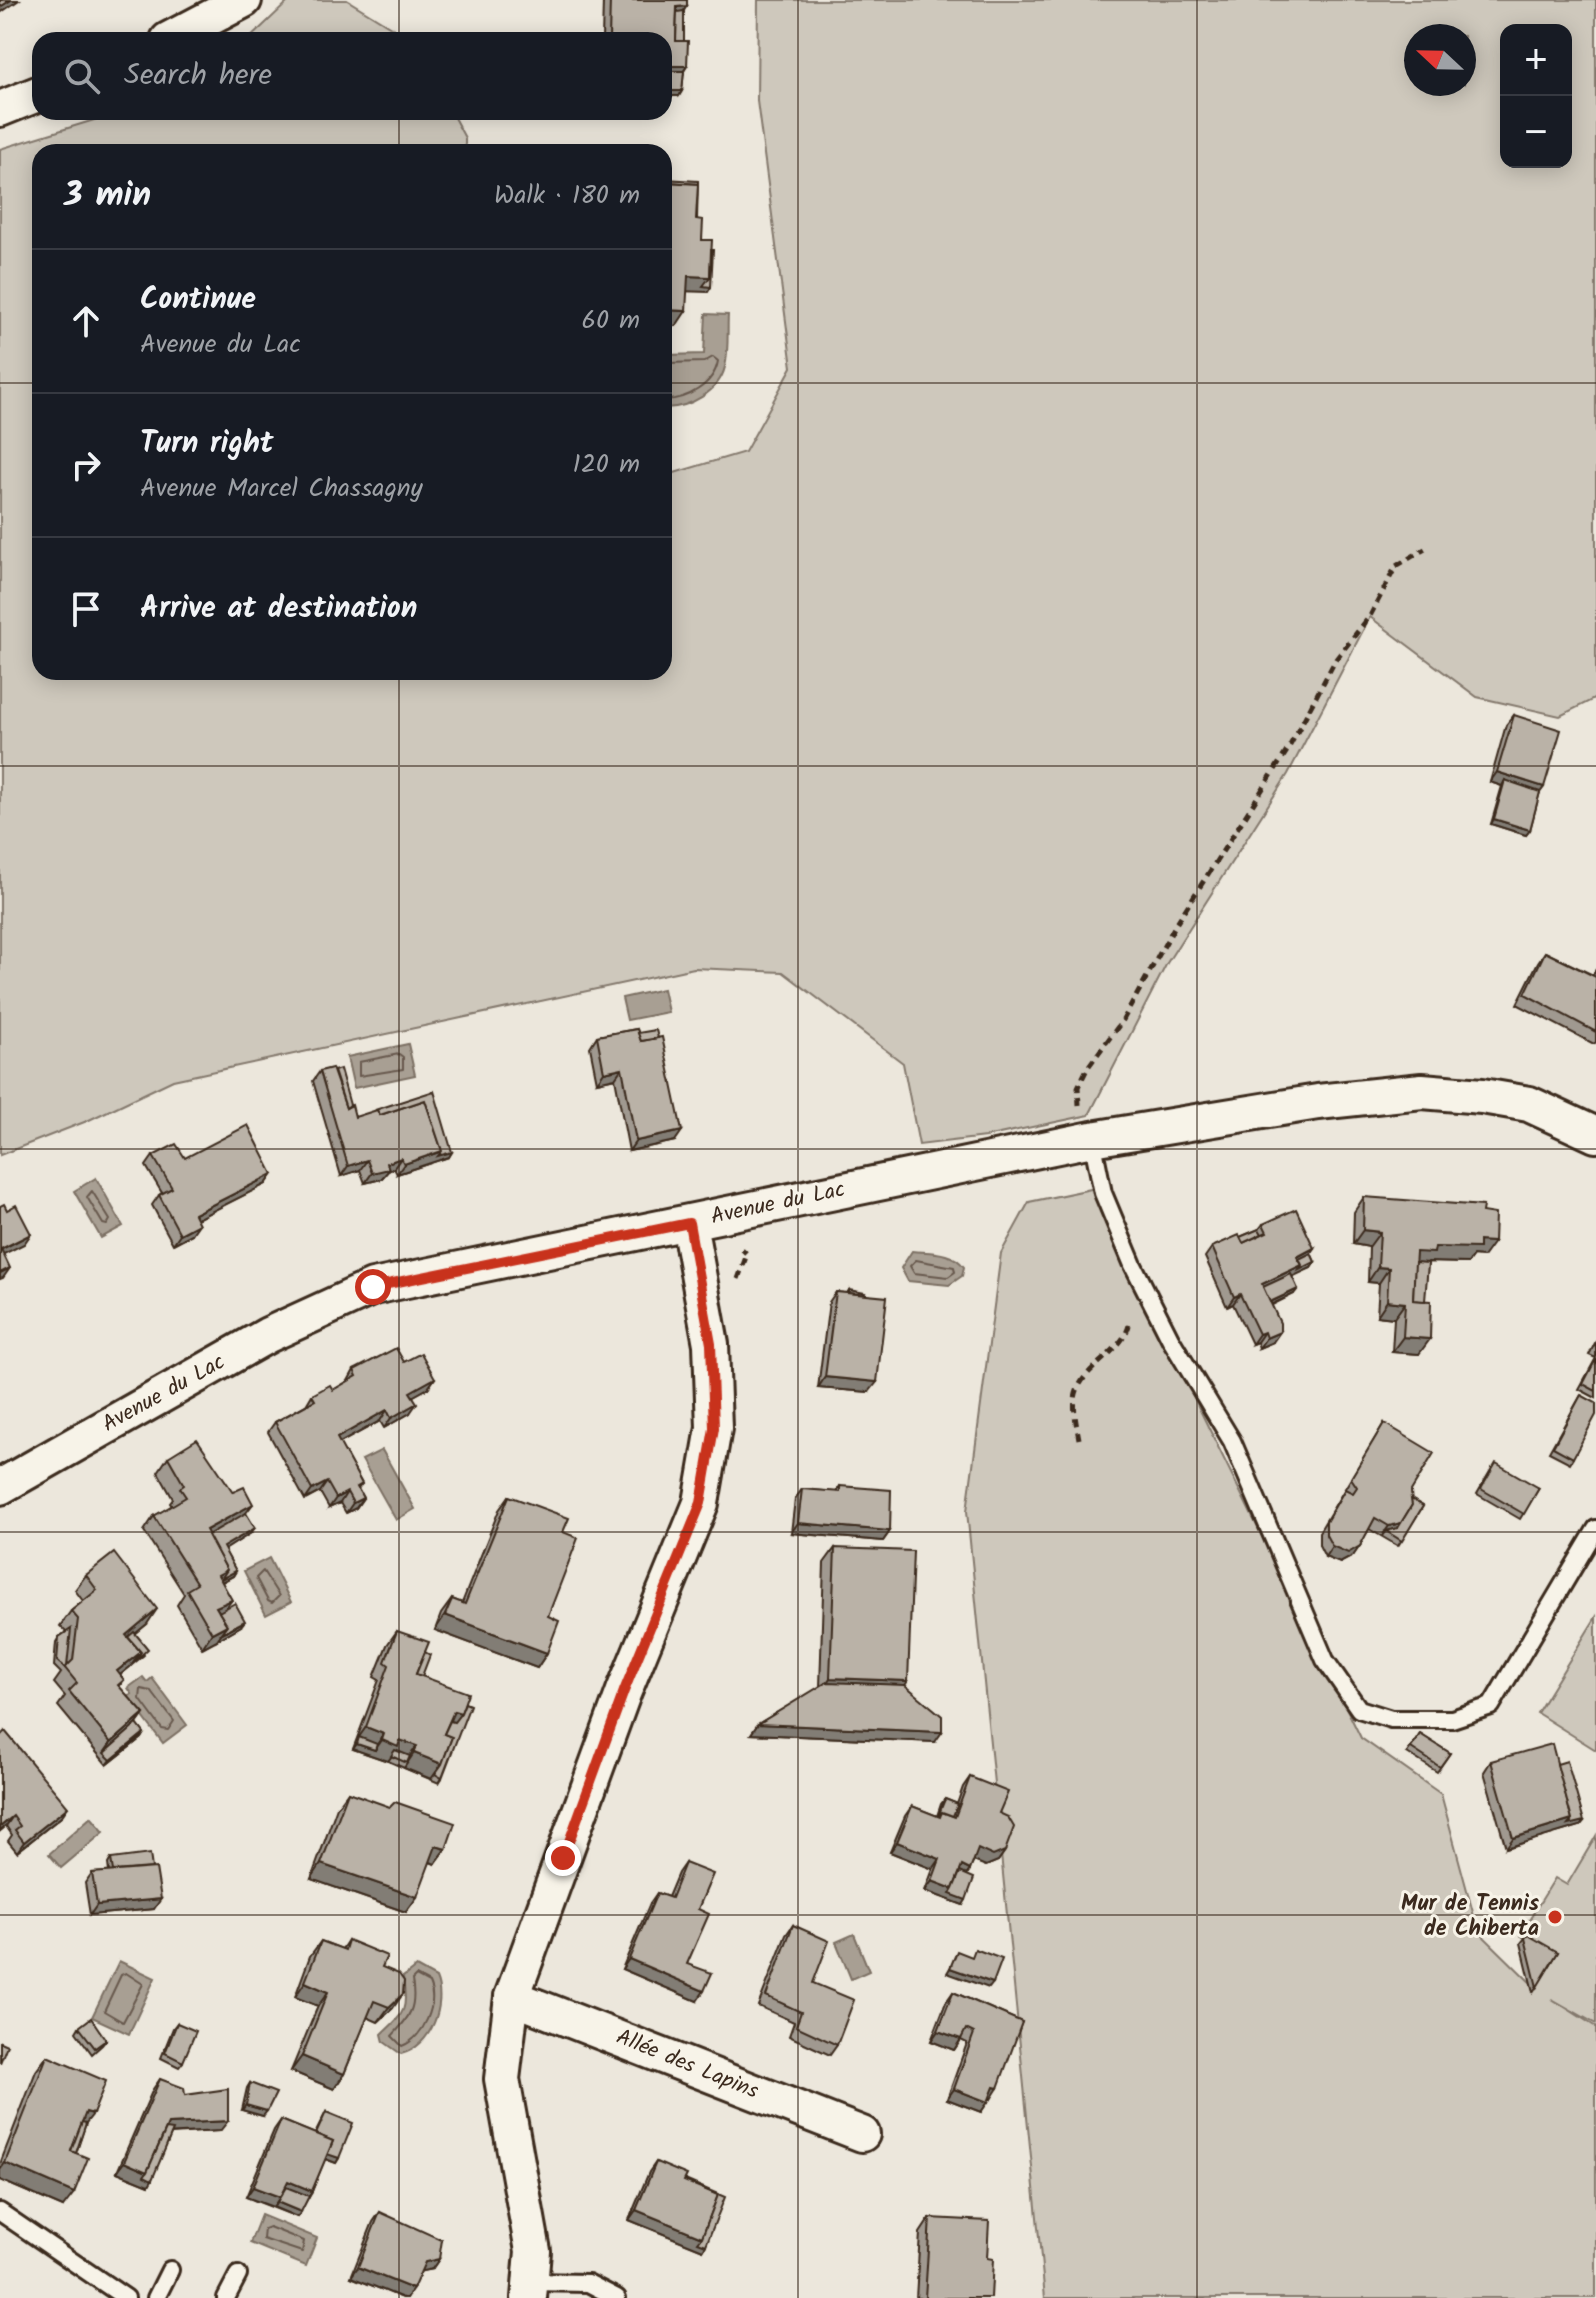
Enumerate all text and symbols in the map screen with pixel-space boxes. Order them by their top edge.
north arrow [1404,24,1476,96]
map controls [1500,24,1572,168]
button: + [1500,24,1572,96]
search box [32,32,672,120]
text: Search here [124,52,272,100]
icon: search [60,54,104,98]
button: − [1500,96,1572,168]
text: 3 min [64,169,151,223]
text: Walk · 180 m [494,175,640,217]
text: Continue [140,276,256,324]
icon: ahead [64,299,108,343]
text: 60 m [581,300,640,342]
text: Avenue du Lac [140,324,301,366]
text: Turn right [140,420,273,468]
icon: right [64,443,108,487]
text: 120 m [573,444,640,486]
text: Avenue Marcel Chassagny [140,468,423,510]
text: Arrive at destination [140,585,417,633]
icon: arrive [64,587,108,631]
street label: Avenue du Lac [708,1173,848,1235]
route start [355,1269,391,1305]
street label: Avenue du Lac [96,1346,232,1442]
route end [545,1840,581,1876]
place label: Mur de Tennis de Chiberta [1401,1887,1540,1947]
marker: Mur de Tennis de Chiberta [1546,1908,1564,1926]
street label: Allée des Lapins [611,2021,764,2110]

